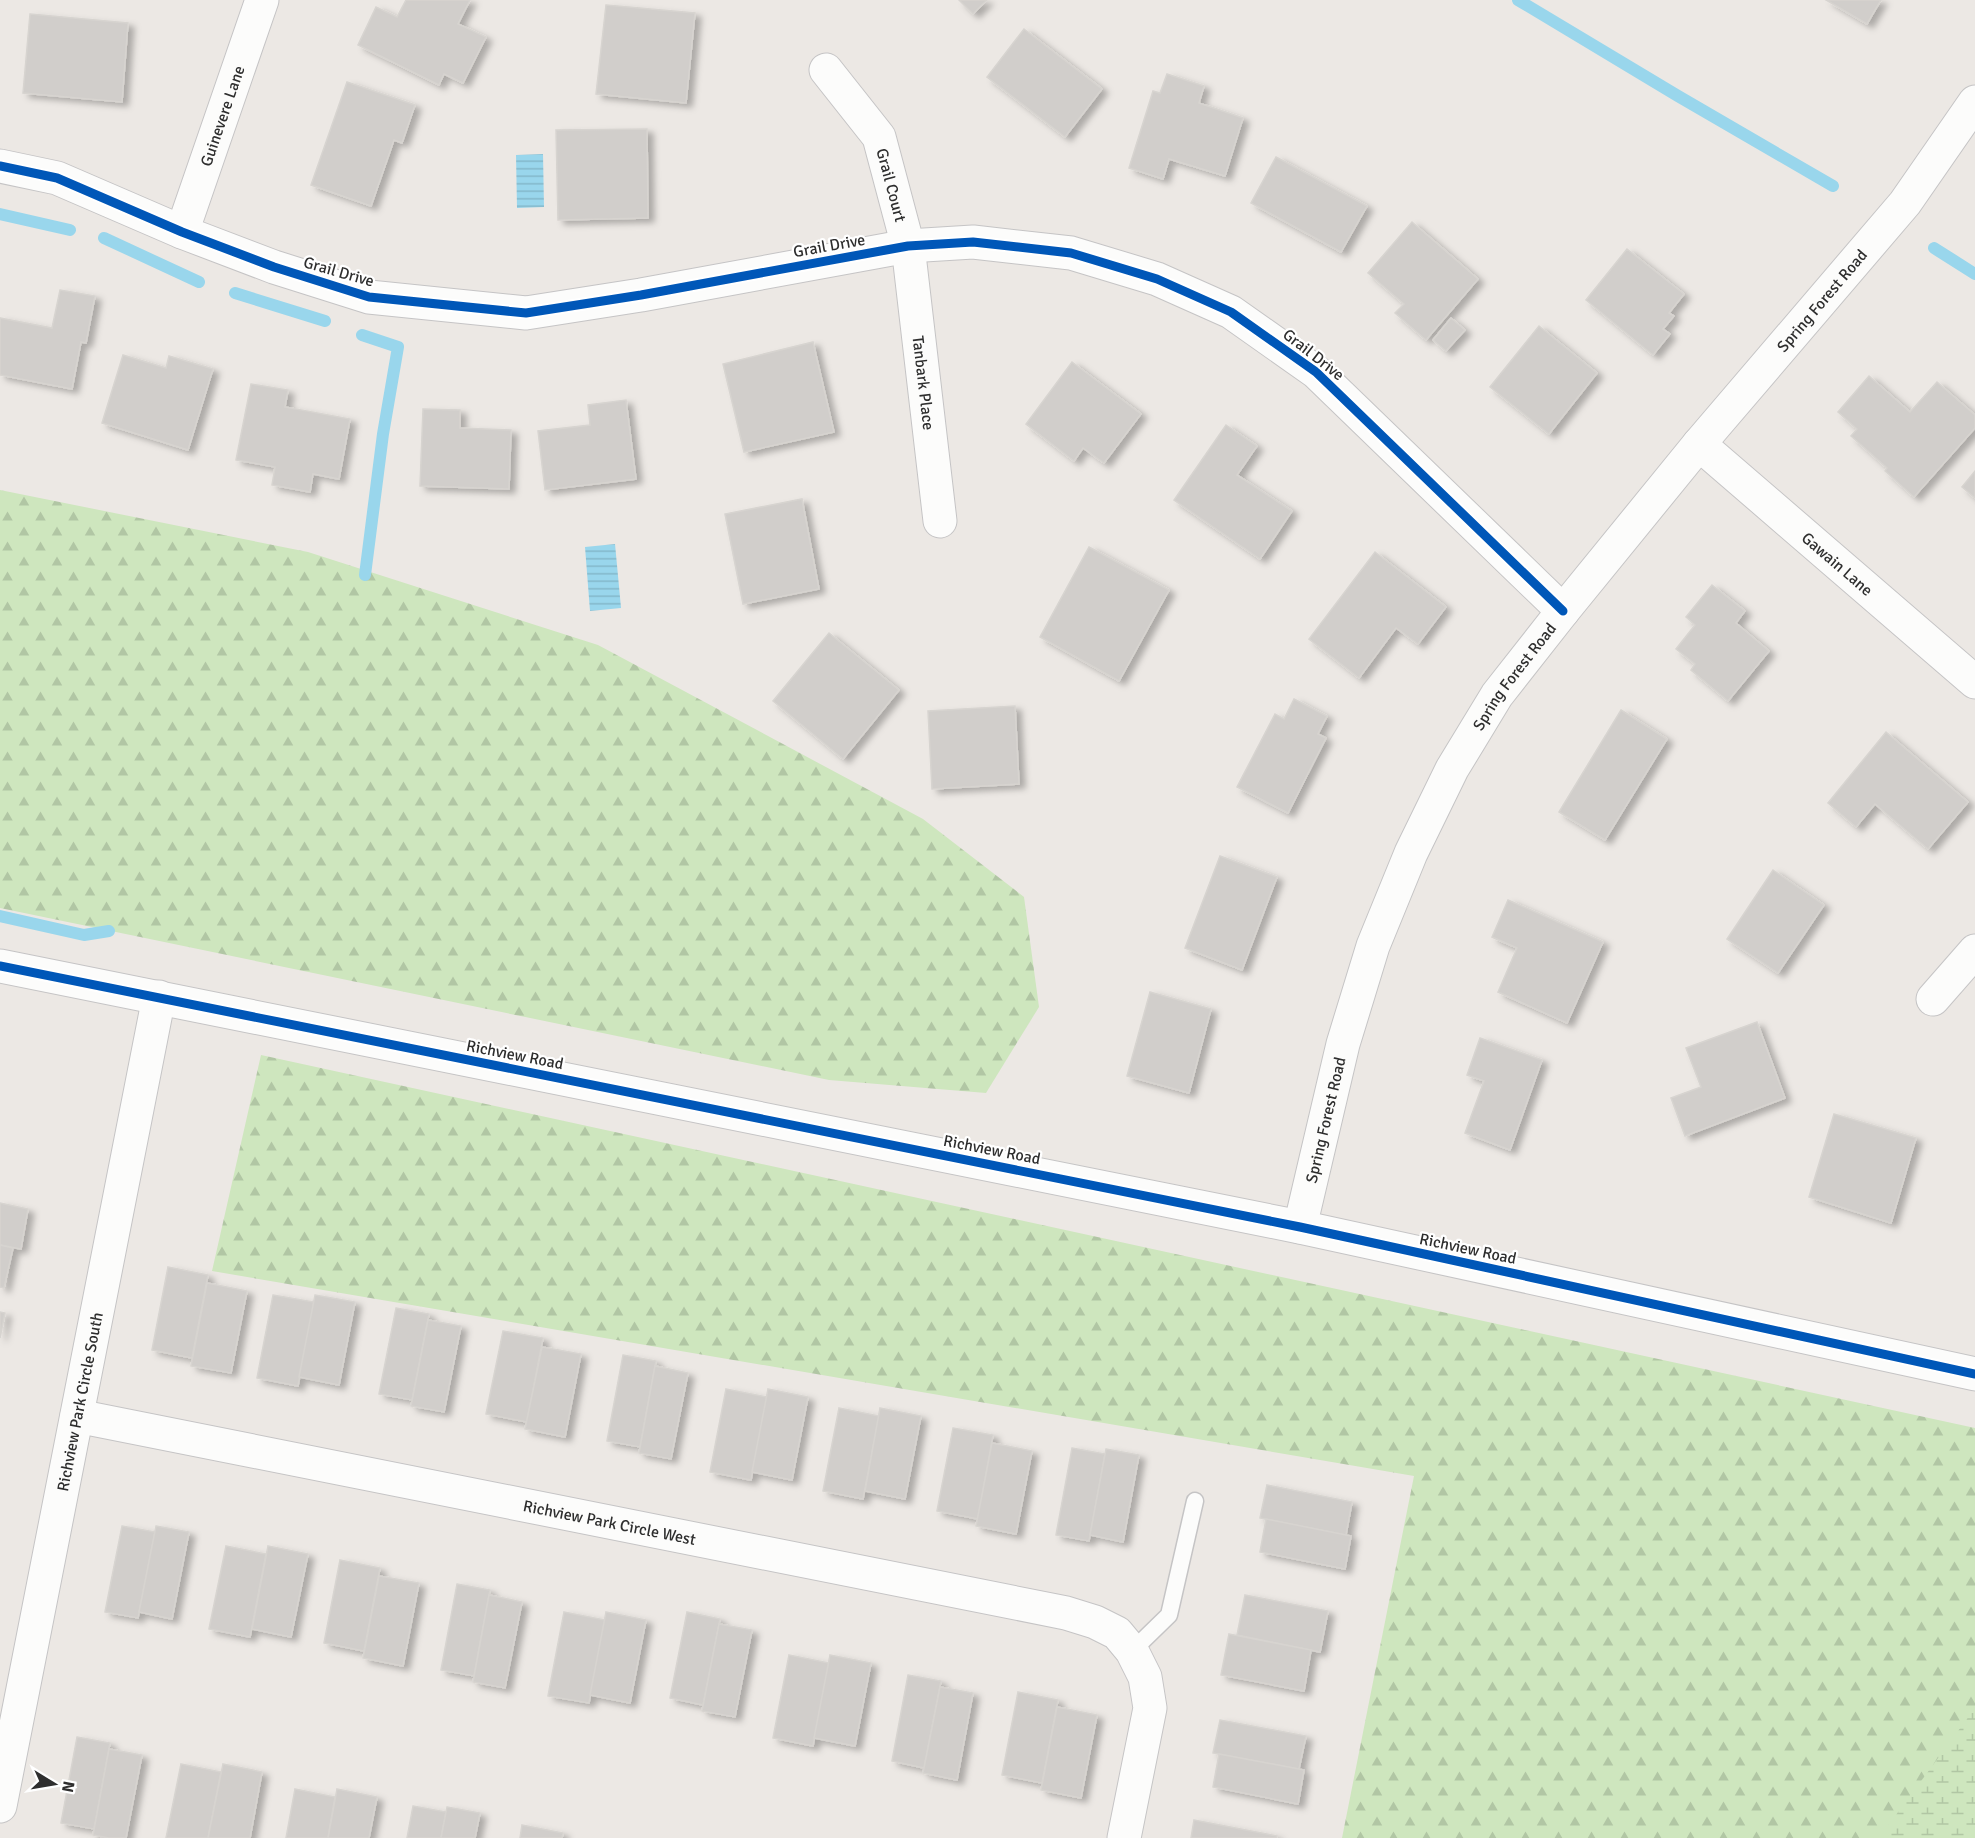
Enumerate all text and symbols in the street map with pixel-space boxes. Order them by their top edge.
street label: Guinevere Lane [196,63,250,169]
street label: Grail Court [871,146,910,224]
street label: Grail Drive [792,230,867,262]
street label: Spring Forest Road [1773,246,1872,357]
street label: Grail Drive [301,252,376,292]
street label: Grail Drive [1279,325,1348,385]
street label: Tanbark Place [908,335,938,431]
street label: Gawain Lane [1797,528,1877,600]
street label: Spring Forest Road [1469,619,1561,734]
street label: Richview Road [465,1036,565,1074]
street label: Spring Forest Road [1302,1055,1351,1185]
street label: Richview Road [942,1131,1042,1169]
street label: Richview Road [1418,1229,1518,1269]
street label: Richview Park Circle South [53,1311,108,1493]
street label: Richview Park Circle West [521,1496,698,1550]
north arrow [24,1754,84,1814]
text: N [57,1779,79,1794]

